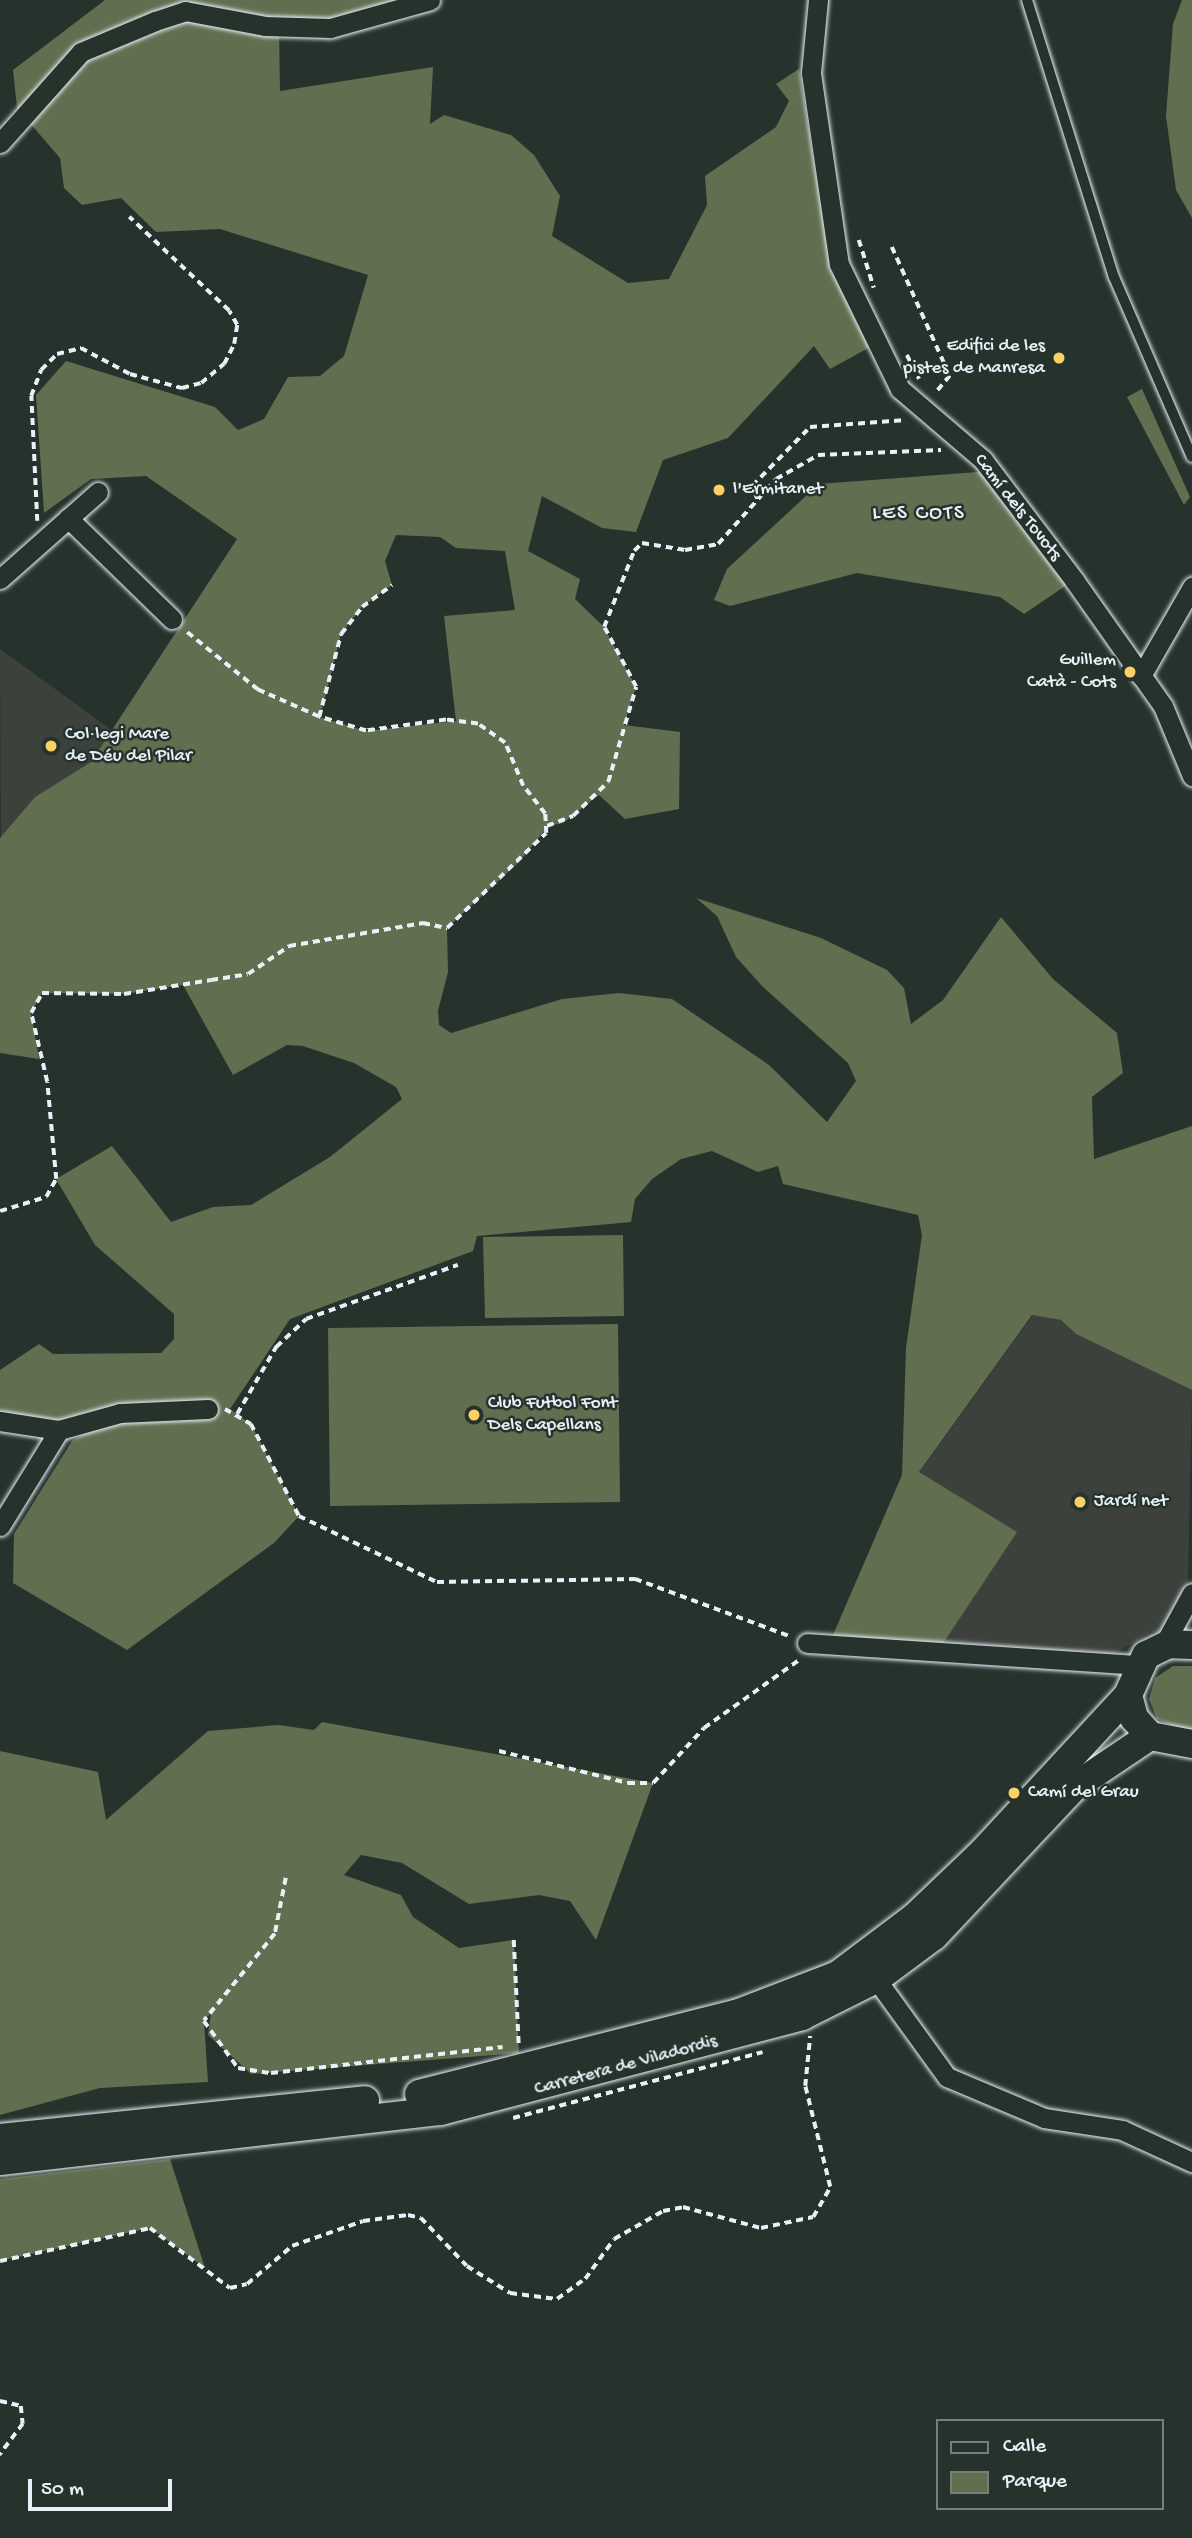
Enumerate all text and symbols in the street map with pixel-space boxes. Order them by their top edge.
place label: Edifici de les pistes de Manresa [903,336,1045,380]
marker: Edifici de les pistes de Manresa [1051,350,1067,366]
street label: Camí dels Tovots [968,450,1066,566]
place label: l'Ermitanet [733,479,823,501]
marker: l'Ermitanet [711,482,727,498]
district label: LES COTS [873,502,965,528]
place label: Guillem Catà - Cots [1027,650,1116,694]
marker: Guillem Catà - Cots [1122,664,1138,680]
place label: Col·legi Mare de Déu del Pilar [65,724,192,768]
marker: Col·legi Mare de Déu del Pilar [43,738,59,754]
place label: Club Futbol Font Dels Capellans [488,1393,617,1437]
marker: Club Futbol Font Dels Capellans [466,1407,482,1423]
place label: Jardí net [1094,1491,1168,1513]
marker: Jardí net [1072,1494,1088,1510]
place label: Camí del Grau [1028,1782,1139,1804]
marker: Camí del Grau [1006,1785,1022,1801]
street label: Carretera de Viladordis [532,2031,720,2101]
legend [936,2419,1164,2510]
text: Calle [1003,2435,1046,2460]
scale bar [32,2464,175,2508]
text: Parque [1003,2470,1067,2495]
text: 50 m [41,2478,84,2503]

